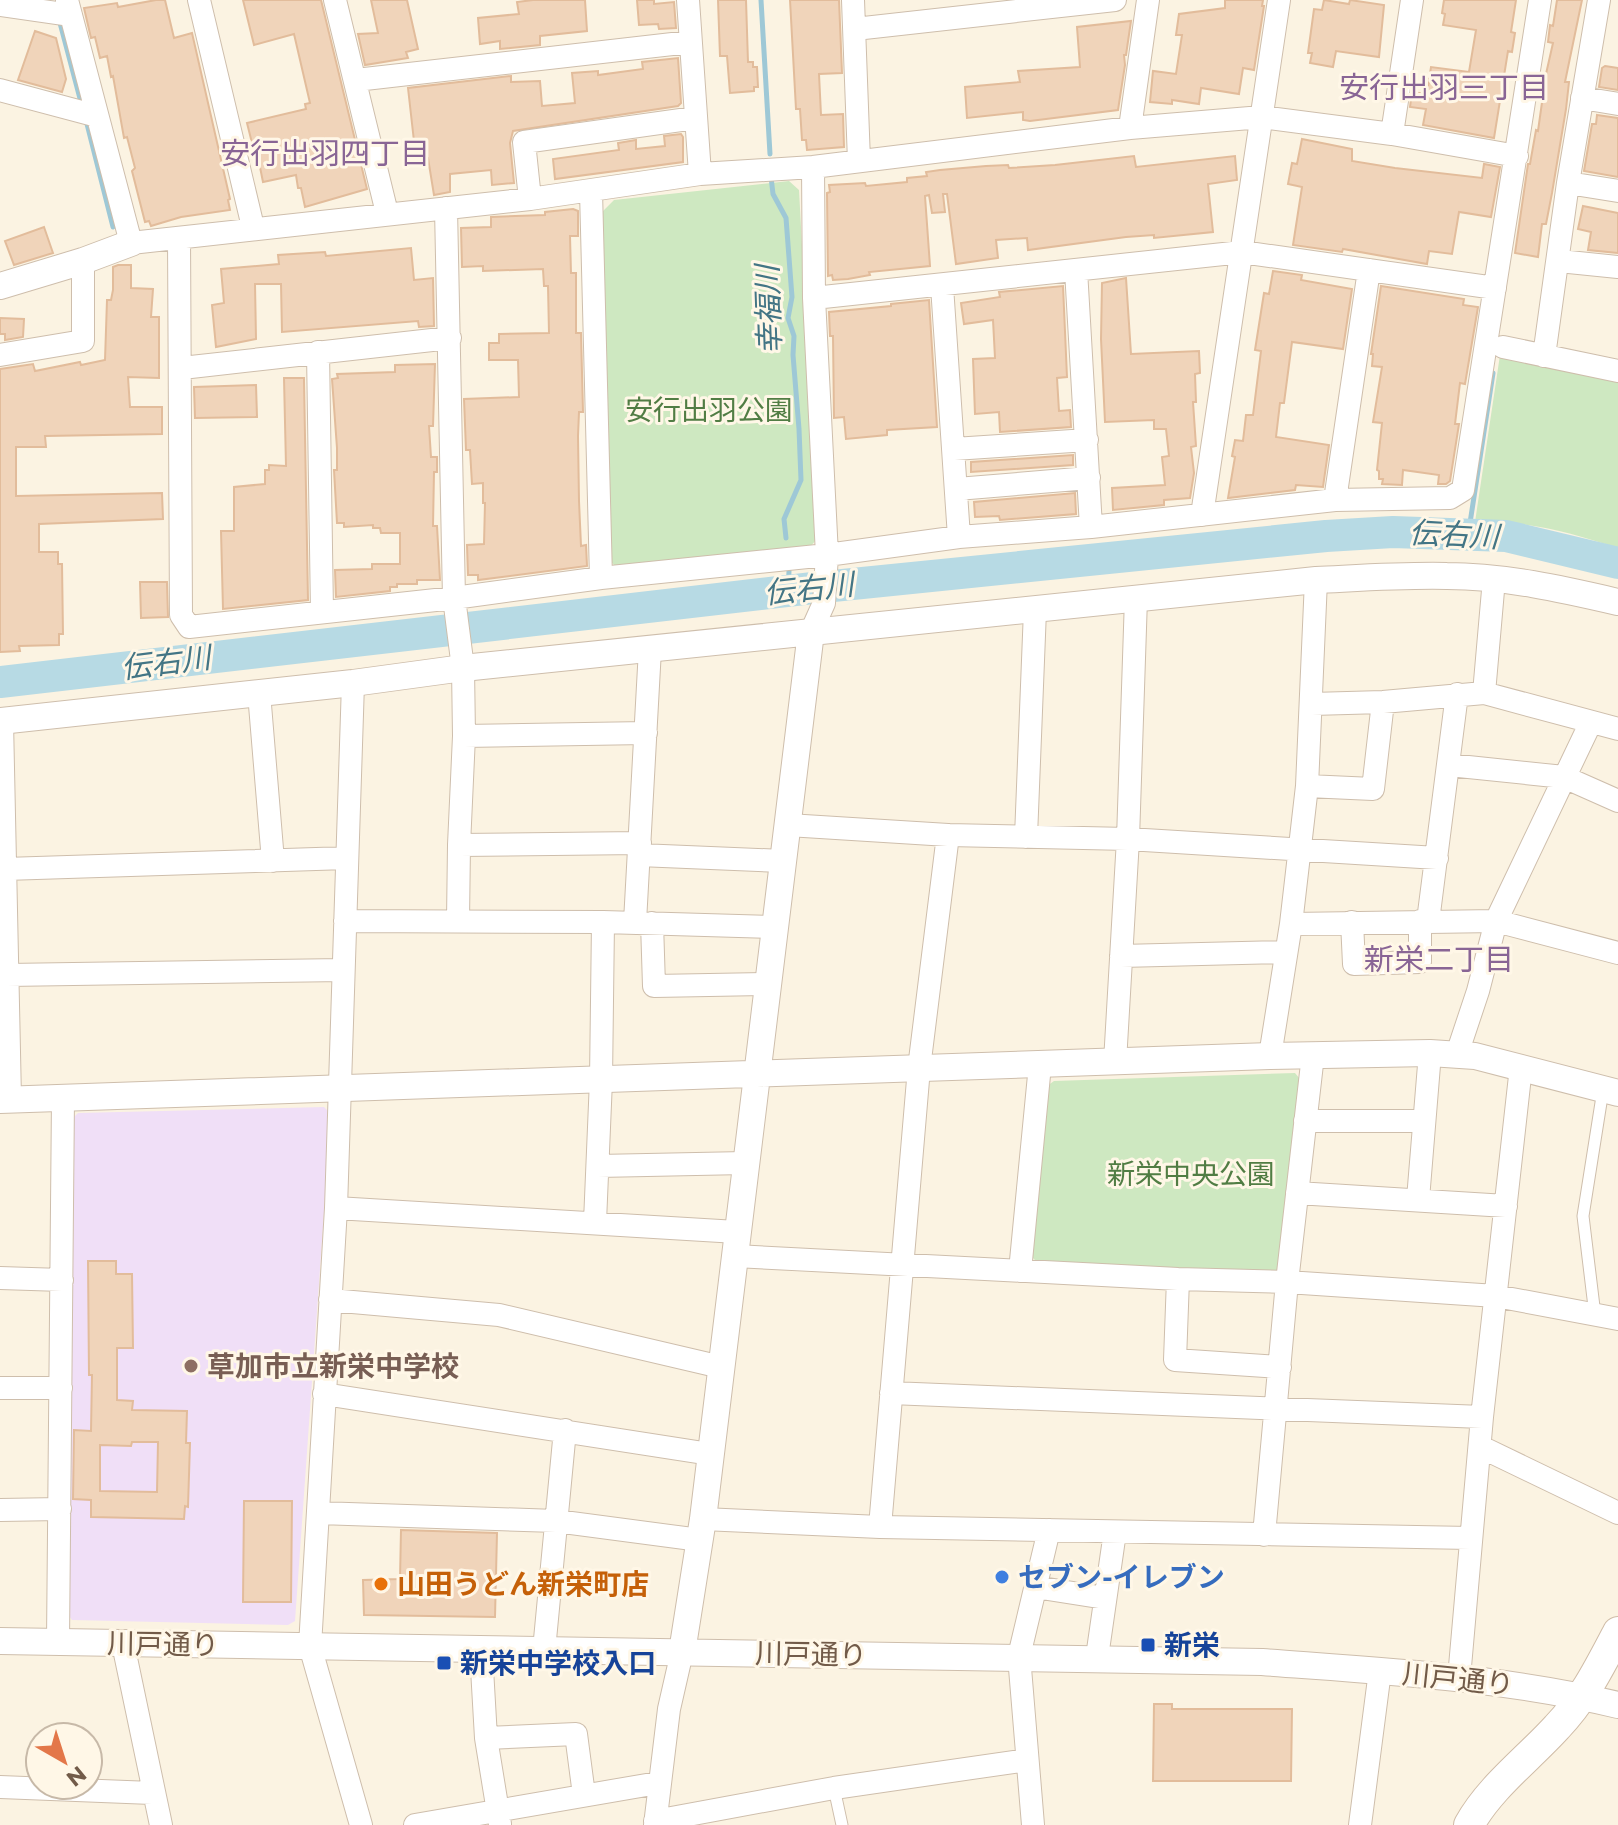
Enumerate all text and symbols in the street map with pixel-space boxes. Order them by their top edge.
district label: 安行出羽三丁目 [1339,69,1549,106]
district label: 安行出羽四丁目 [220,135,430,172]
water label: 幸福川 [748,261,789,356]
park label: 安行出羽公園 [625,393,793,427]
water label: 伝右川 [1408,514,1503,555]
water label: 伝右川 [762,565,859,612]
water label: 伝右川 [119,638,216,686]
district label: 新栄二丁目 [1364,941,1514,978]
park label: 新栄中央公園 [1107,1157,1275,1191]
place label: 草加市立新栄中学校 [207,1349,459,1383]
marker: 草加市立新栄中学校 [182,1357,200,1375]
place label: セブン-イレブン [1018,1560,1225,1594]
place label: 山田うどん新栄町店 [397,1567,649,1601]
marker: セブン-イレブン [993,1568,1011,1586]
marker: 山田うどん新栄町店 [372,1575,390,1593]
street label: 川戸通り [107,1626,219,1662]
place label: 新栄 [1164,1628,1220,1662]
street label: 川戸通り [755,1636,867,1672]
marker: 新栄 [1139,1636,1157,1654]
place label: 新栄中学校入口 [460,1646,656,1680]
marker: 新栄中学校入口 [435,1654,453,1672]
street label: 川戸通り [1401,1656,1515,1702]
north arrow [24,1721,104,1801]
text: N [61,1760,92,1792]

